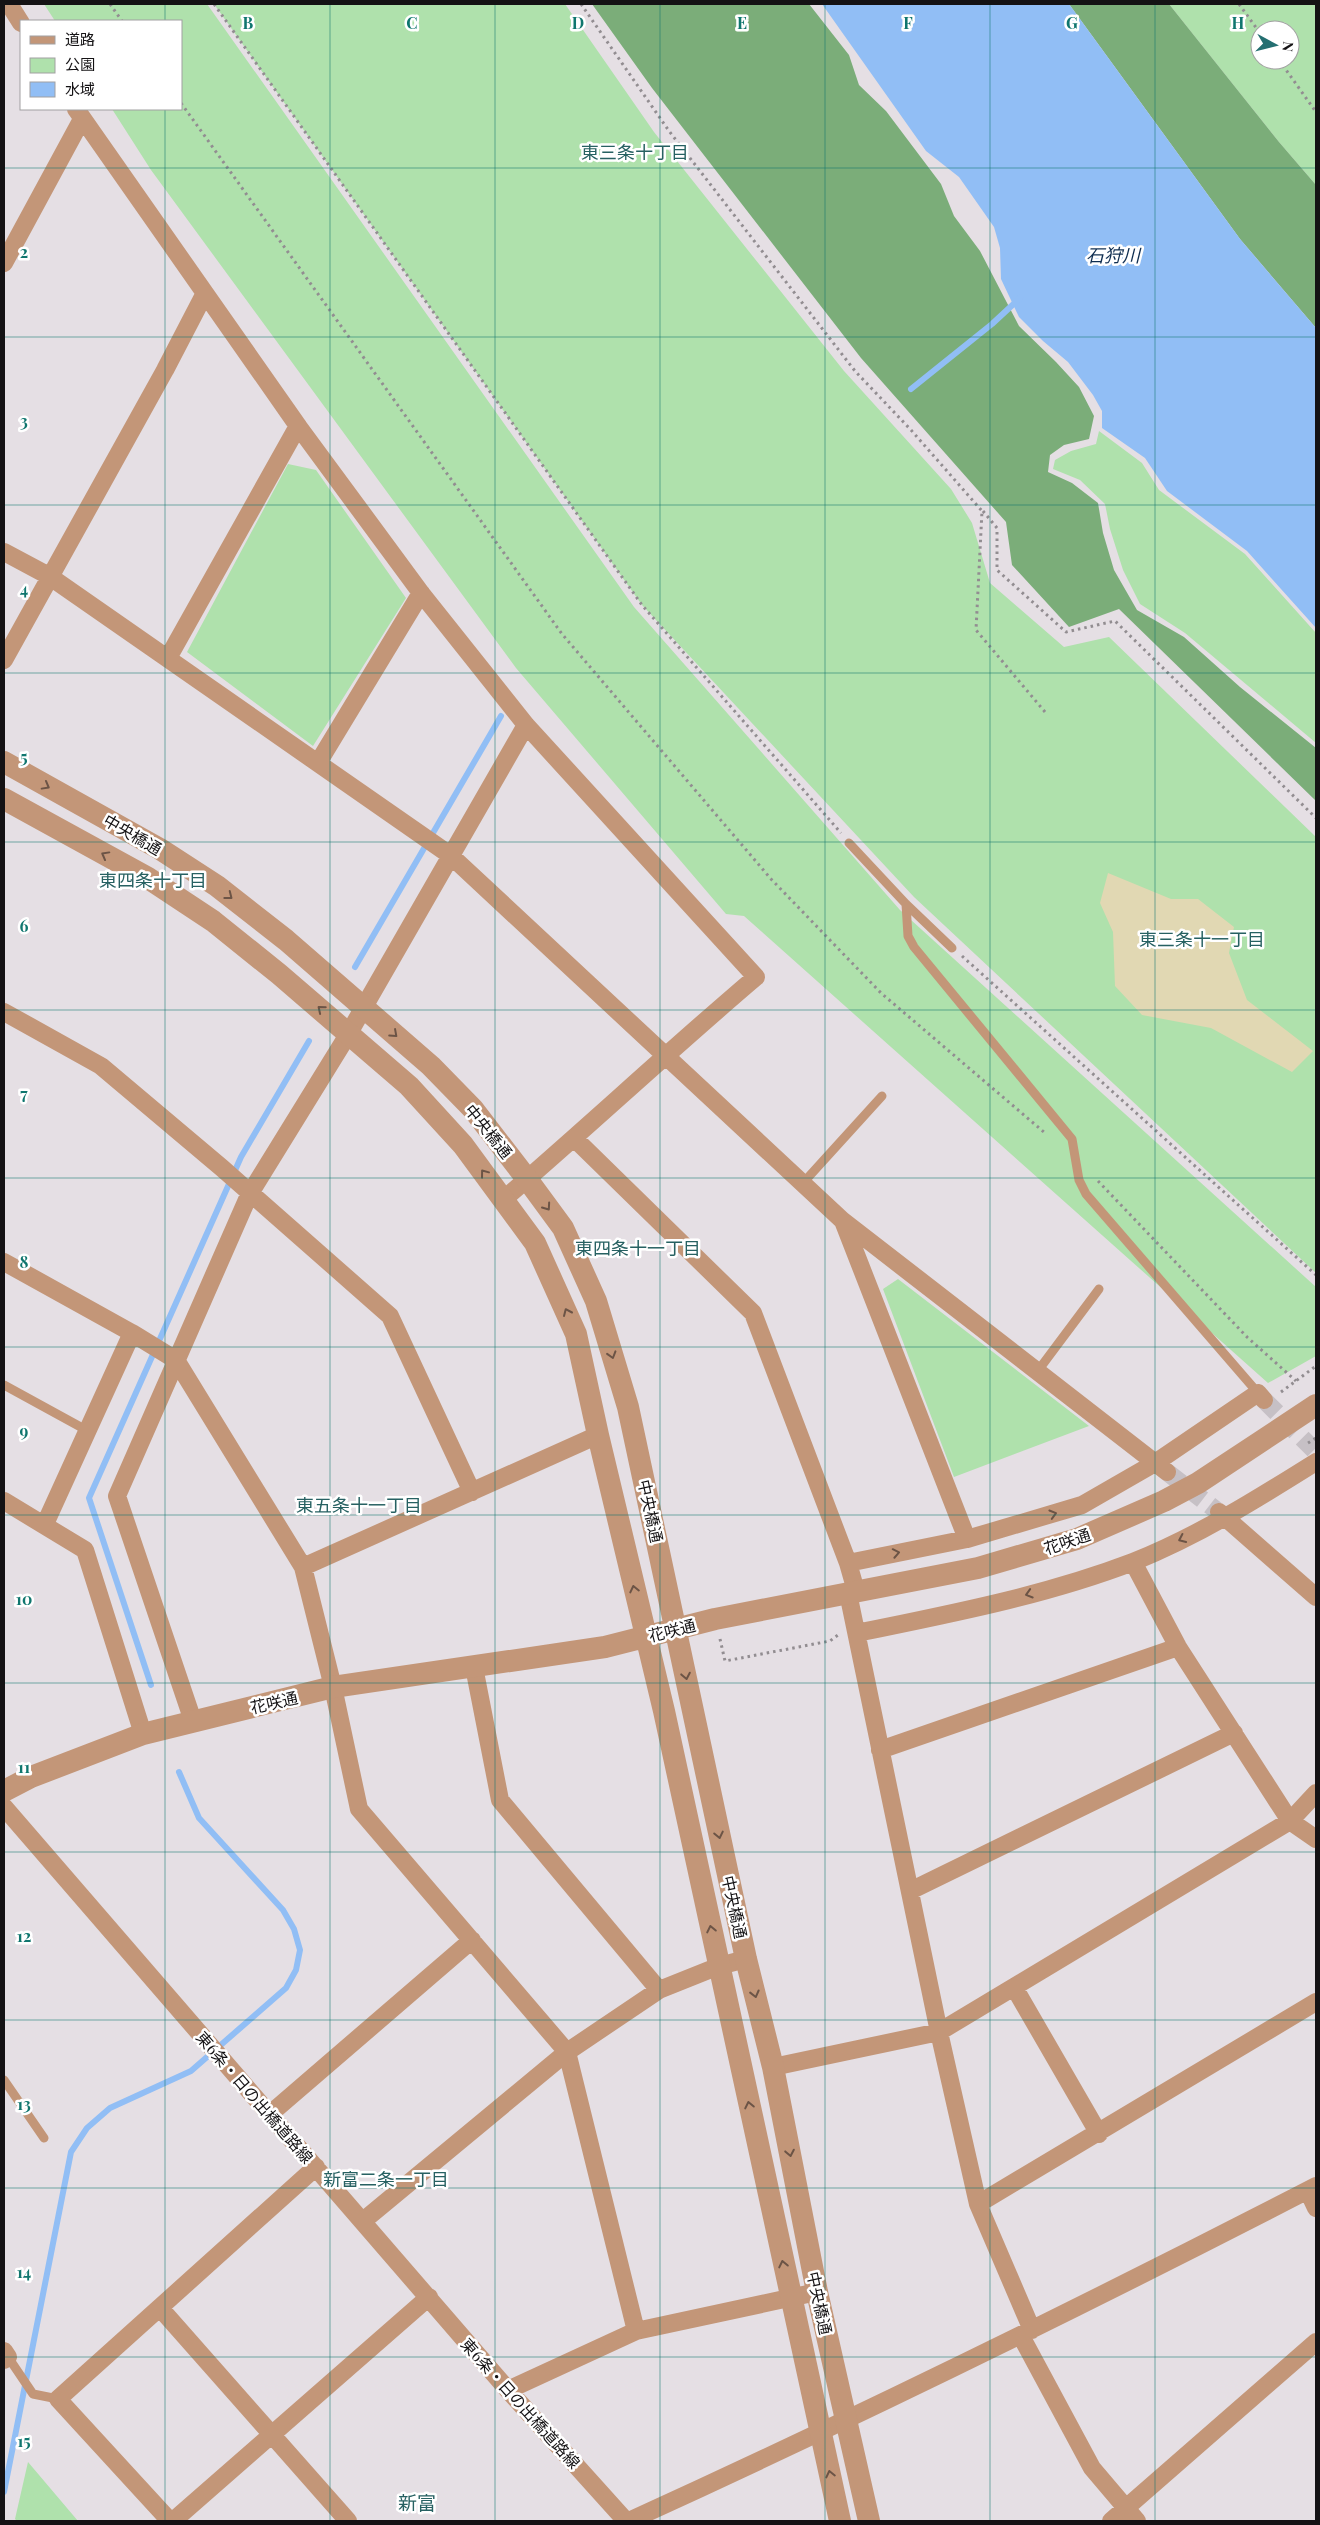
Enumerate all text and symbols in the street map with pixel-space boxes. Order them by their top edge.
text: B [243,12,254,33]
text: C [406,12,418,33]
text: D [572,12,584,33]
text: E [737,12,747,33]
text: F [903,12,913,33]
text: G [1066,12,1078,33]
text: H [1232,12,1245,33]
legend [20,20,182,110]
north arrow [1250,20,1300,70]
text: 道路 [65,29,95,49]
text: N [1278,40,1298,53]
text: 公園 [65,54,95,74]
text: 水域 [65,79,95,99]
district label: 東三条十丁目 [581,140,689,164]
text: 2 [20,241,28,262]
water label: 石狩川 [1086,243,1142,267]
text: 3 [20,410,28,431]
text: 4 [20,578,28,599]
text: 5 [20,746,28,767]
one-way arrow [41,779,50,789]
street label: 中央橋通 [100,809,166,859]
one-way arrow [102,851,111,861]
district label: 東四条十丁目 [99,868,207,892]
one-way arrow [223,890,232,898]
text: 6 [20,915,29,936]
district label: 東三条十一丁目 [1139,927,1265,951]
one-way arrow [318,1006,327,1015]
one-way arrow [388,1028,397,1037]
text: 7 [20,1083,28,1104]
street label: 中央橋通 [461,1100,517,1162]
one-way arrow [482,1170,490,1179]
one-way arrow [542,1201,550,1210]
district label: 東四条十一丁目 [575,1236,701,1260]
text: 8 [20,1251,29,1272]
one-way arrow [562,1308,573,1317]
one-way arrow [607,1350,617,1359]
text: 9 [20,1420,29,1441]
street label: 中央橋通 [634,1478,668,1544]
district label: 東五条十一丁目 [296,1493,422,1517]
one-way arrow [1049,1509,1057,1519]
street label: 花咲通 [1041,1523,1093,1559]
one-way arrow [1178,1533,1187,1543]
one-way arrow [892,1548,900,1559]
one-way arrow [629,1584,640,1593]
text: 10 [16,1588,32,1609]
one-way arrow [1025,1589,1034,1599]
street label: 花咲通 [646,1614,698,1646]
one-way arrow [680,1672,690,1681]
street label: 花咲通 [248,1686,300,1718]
text: 11 [18,1756,30,1777]
one-way arrow [714,1831,724,1840]
street label: 中央橋通 [718,1874,752,1940]
text: 12 [17,1925,31,1946]
one-way arrow [706,1925,716,1934]
one-way arrow [749,1989,760,1998]
street label: 東6条・日の出橋道路線 [192,2027,318,2167]
text: 13 [17,2093,31,2114]
one-way arrow [744,2101,754,2109]
one-way arrow [784,2148,795,2157]
district label: 新富二条一丁目 [323,2167,449,2191]
one-way arrow [778,2259,789,2268]
text: 14 [17,2261,31,2282]
street label: 中央橋通 [803,2270,837,2336]
street label: 東6条・日の出橋道路線 [457,2333,585,2473]
text: 15 [17,2430,31,2451]
one-way arrow [825,2469,836,2478]
district label: 新富 [398,2489,436,2515]

